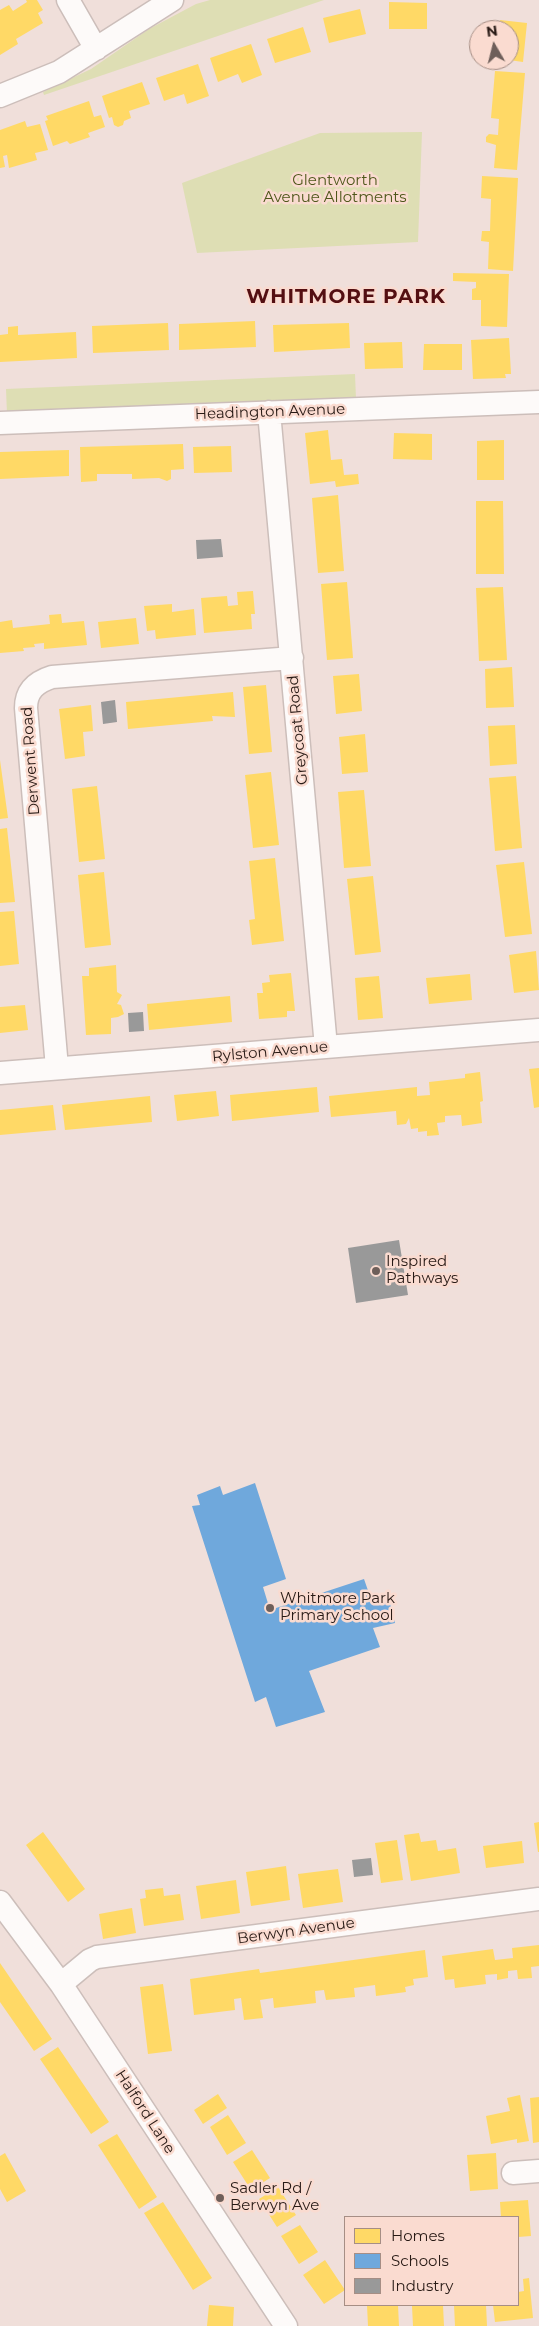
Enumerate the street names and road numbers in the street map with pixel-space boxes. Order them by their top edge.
street label: Headington Avenue [195,400,345,424]
street label: Greycoat Road [284,674,312,786]
street label: Derwent Road [18,706,44,816]
street label: Rylston Avenue [211,1038,329,1066]
street label: Berwyn Avenue [236,1914,356,1948]
street label: Halford Lane [111,2067,179,2157]

